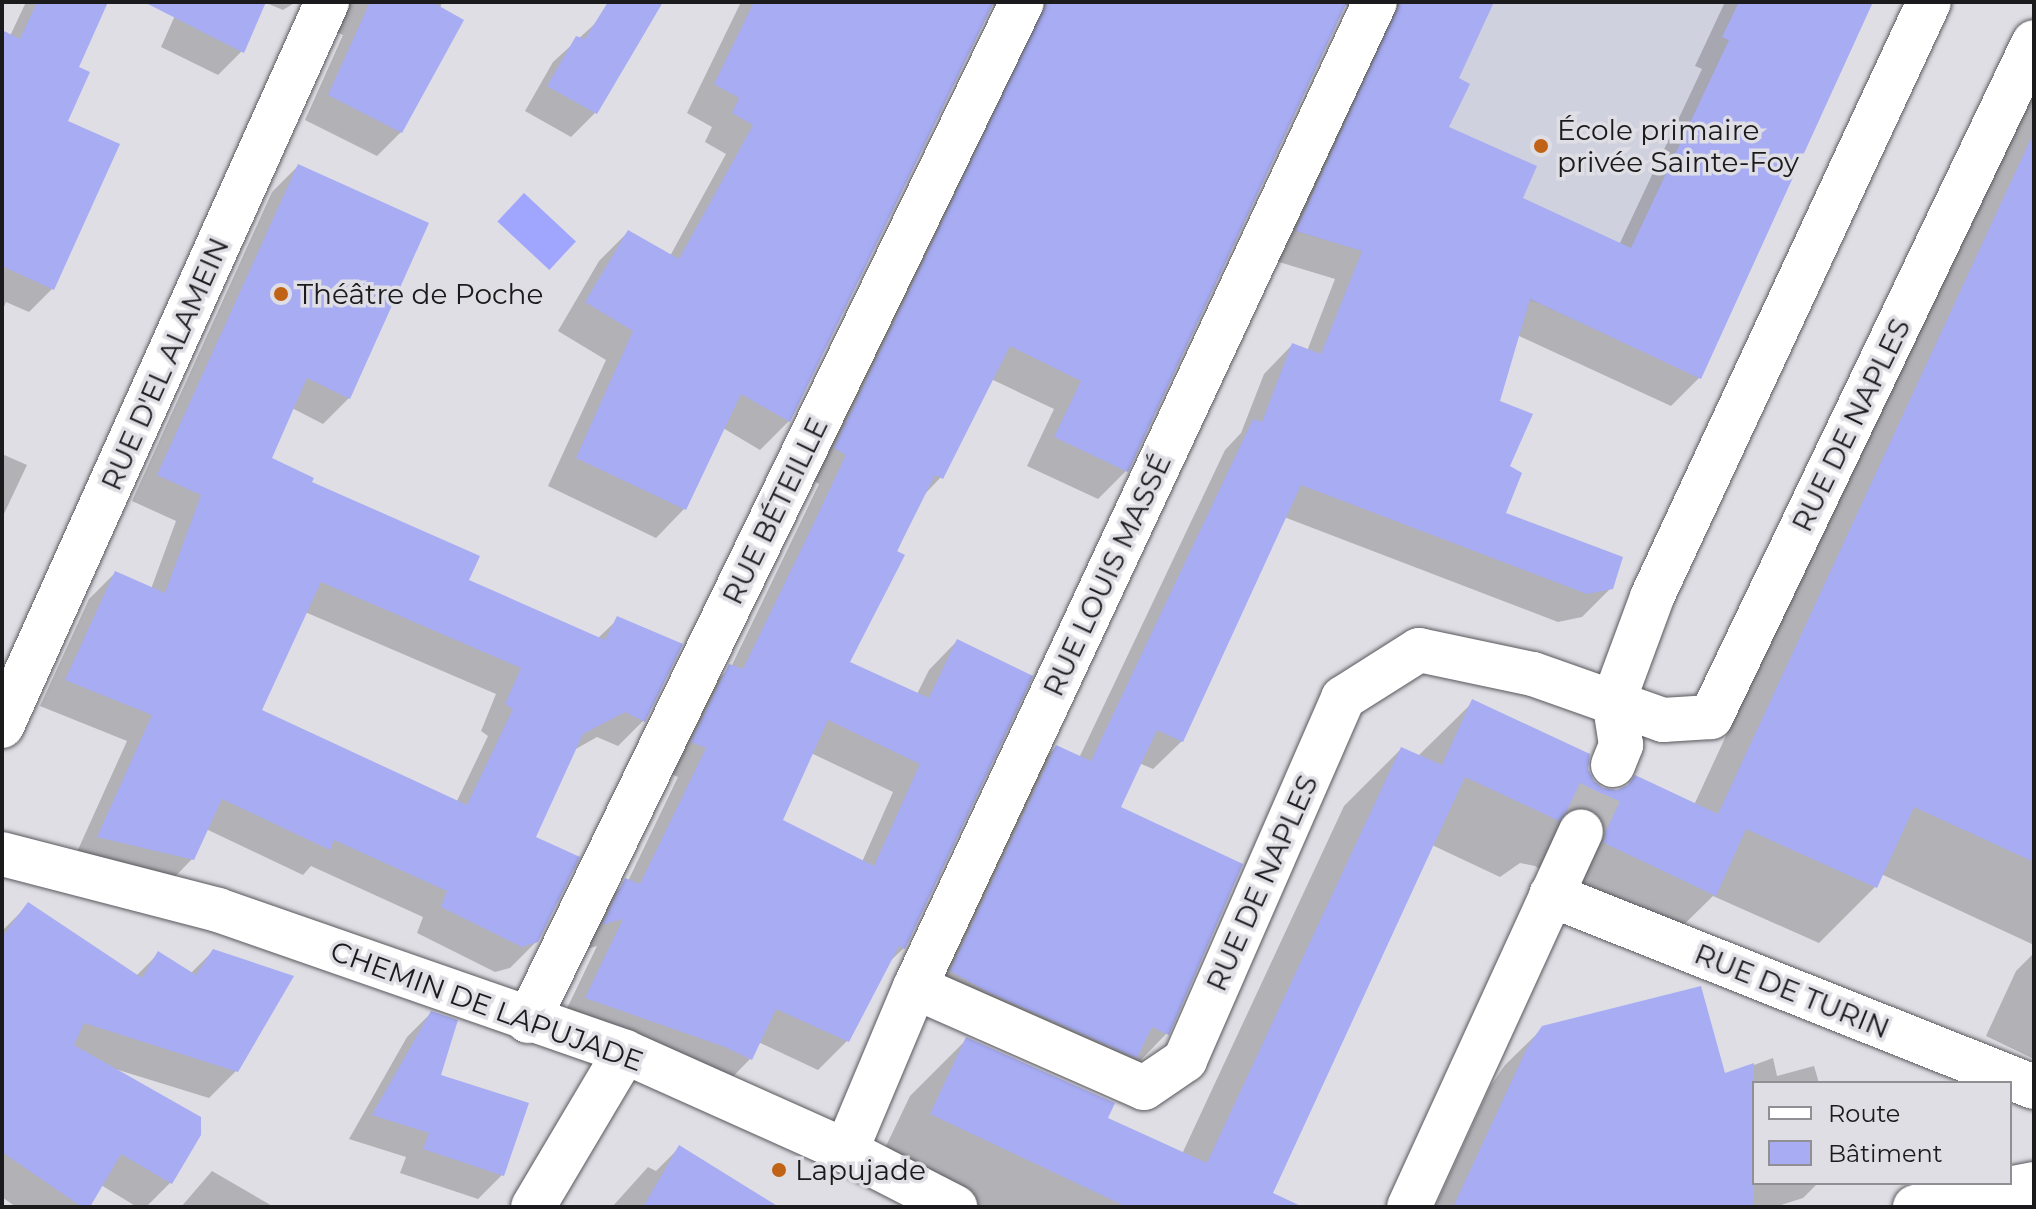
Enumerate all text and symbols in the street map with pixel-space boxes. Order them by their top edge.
place label: École primaire privée Sainte-Foy [1557,113,1799,179]
marker: École primaire privée Sainte-Foy [1532,137,1550,155]
street label: RUE D'EL ALAMEIN [94,233,236,495]
place label: Théâtre de Poche [297,277,543,311]
marker: Théâtre de Poche [272,285,290,303]
street label: RUE DE NAPLES [1785,313,1917,537]
street label: RUE BÉTEILLE [715,412,835,610]
street label: RUE LOUIS MASSÉ [1036,449,1178,701]
street label: RUE DE NAPLES [1199,770,1325,996]
street label: CHEMIN DE LAPUJADE [326,934,648,1078]
street label: RUE DE TURIN [1690,937,1894,1045]
legend [1752,1081,2012,1185]
text: Route [1828,1099,1900,1128]
text: Bâtiment [1828,1139,1942,1168]
place label: Lapujade [795,1153,926,1187]
marker: Lapujade [770,1161,788,1179]

